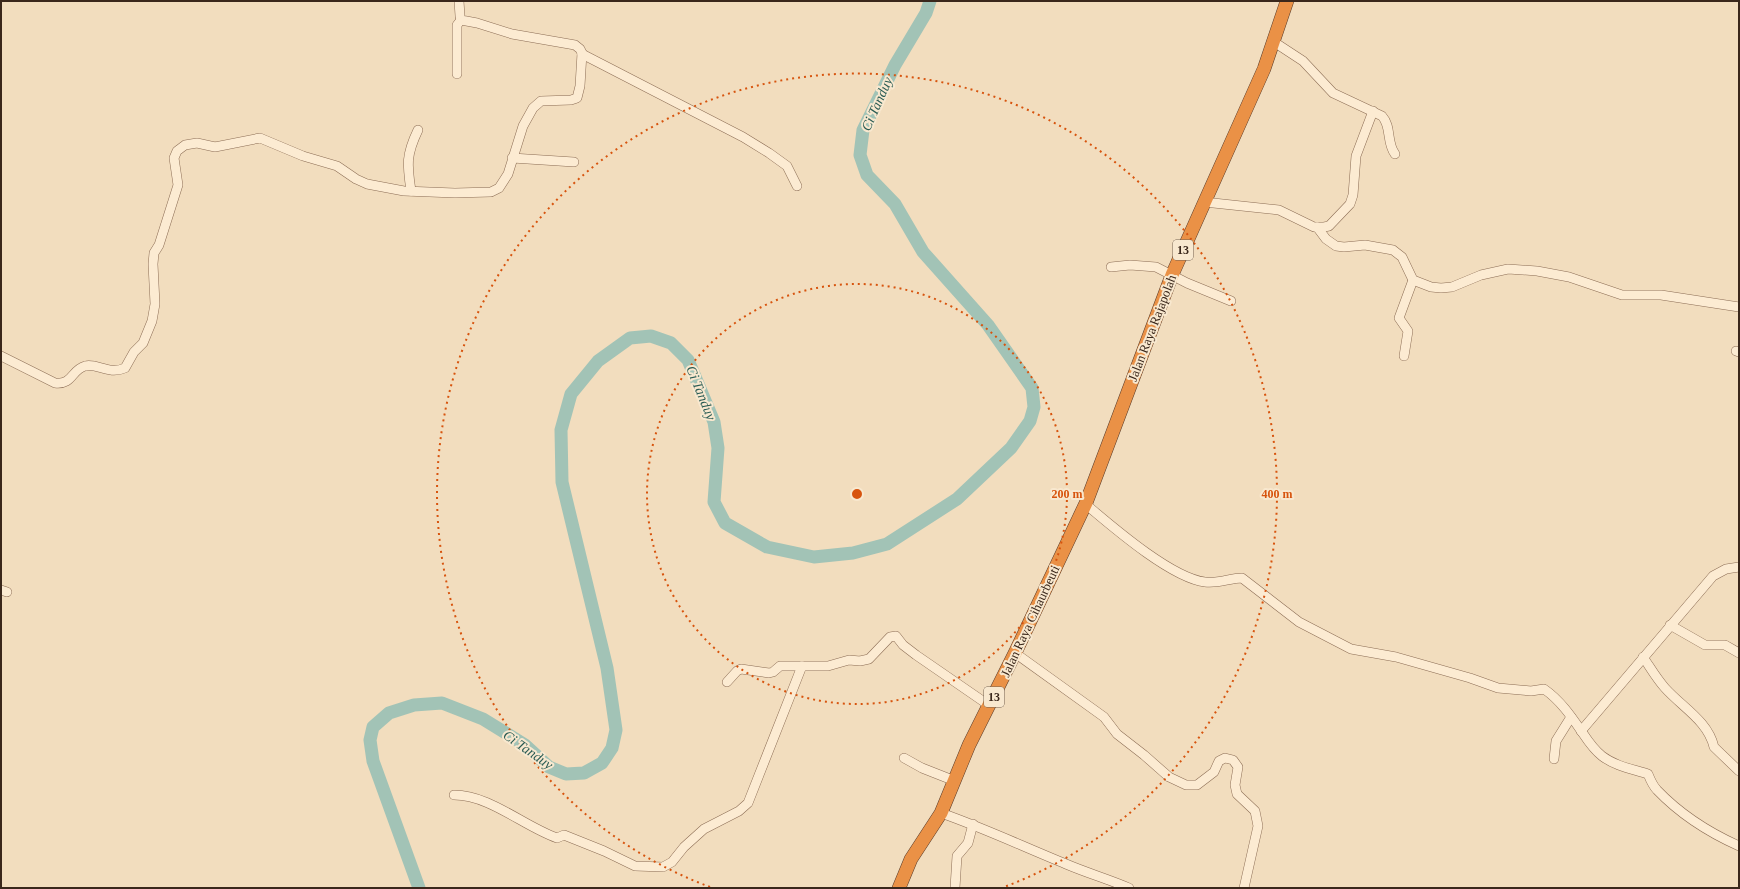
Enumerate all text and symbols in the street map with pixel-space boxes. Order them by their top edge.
water label: Ci Tanduy [858,74,896,133]
road number: 13 [1173,240,1193,260]
street label: Jalan Raya Rajapolah [1125,272,1179,383]
water label: Ci Tanduy [683,364,719,423]
centre of rings [850,487,864,501]
text: 200 m [1052,487,1083,501]
text: 400 m [1262,487,1293,501]
street label: Jalan Raya Cihaurbeuti [998,563,1063,679]
road number: 13 [984,687,1004,707]
water label: Ci Tanduy [500,727,556,773]

